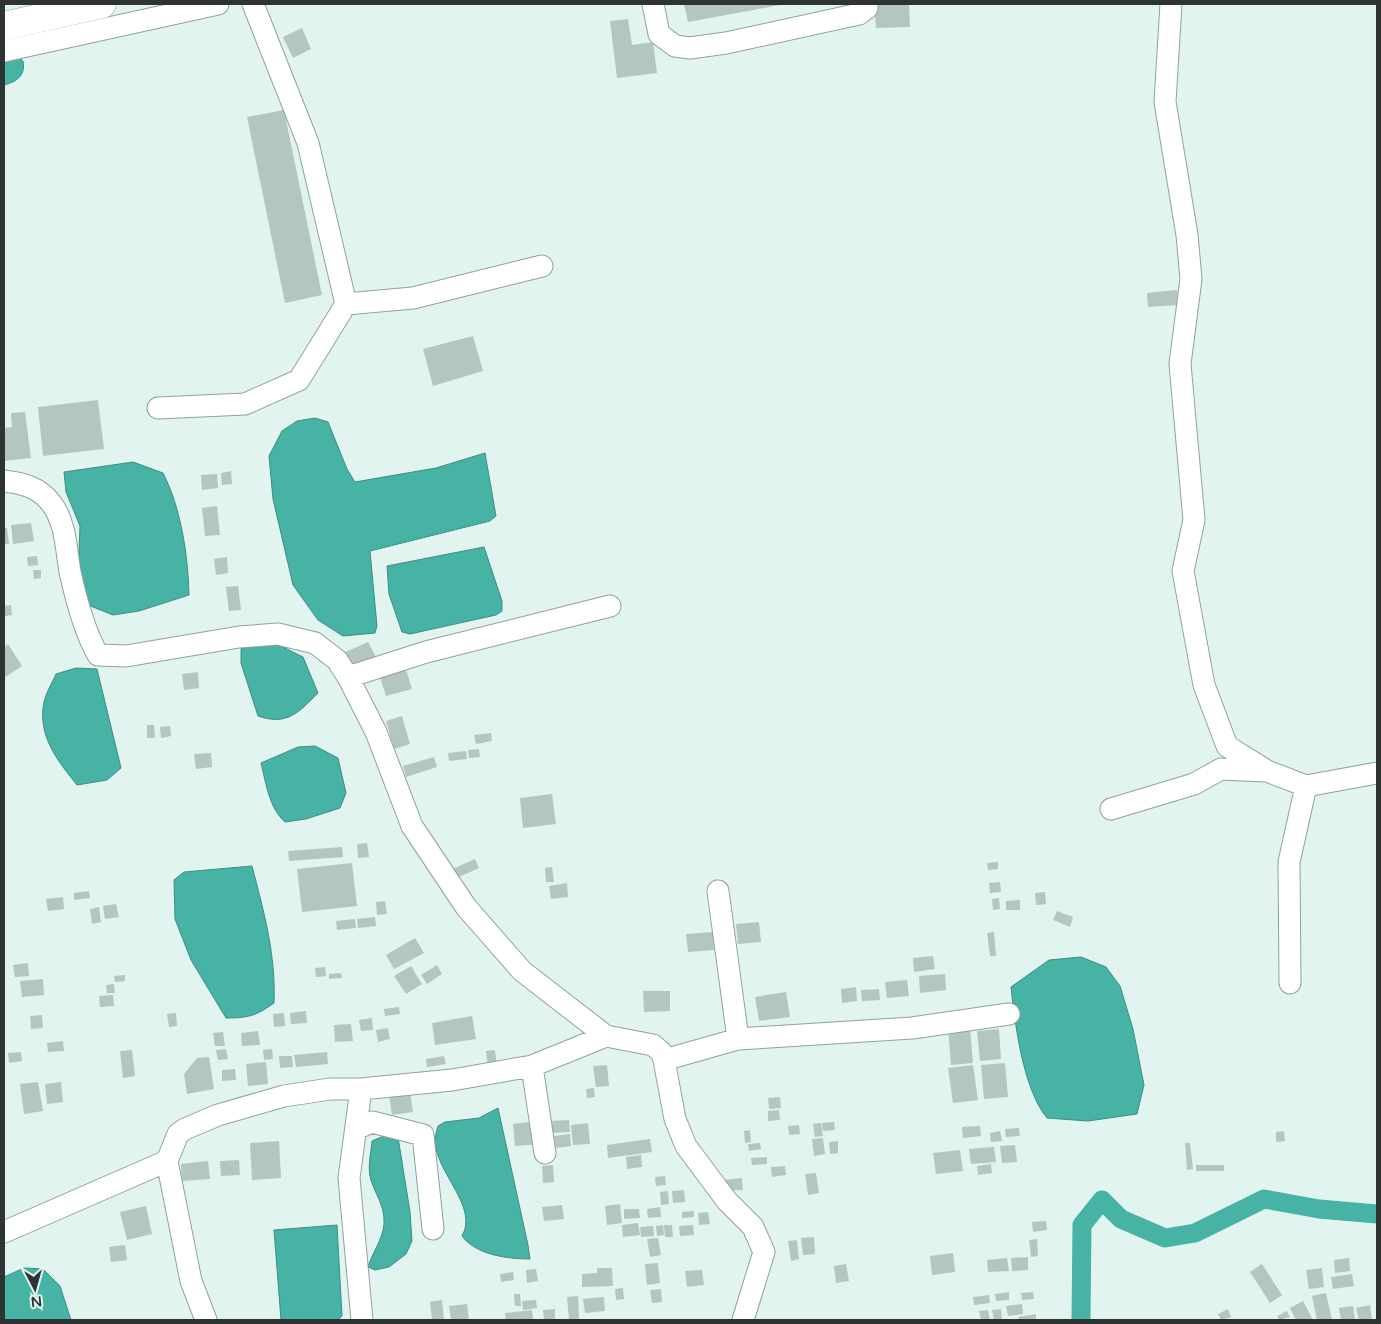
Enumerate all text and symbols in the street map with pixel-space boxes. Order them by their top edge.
north arrow [10,1264,60,1314]
text: N [30,1292,43,1310]

